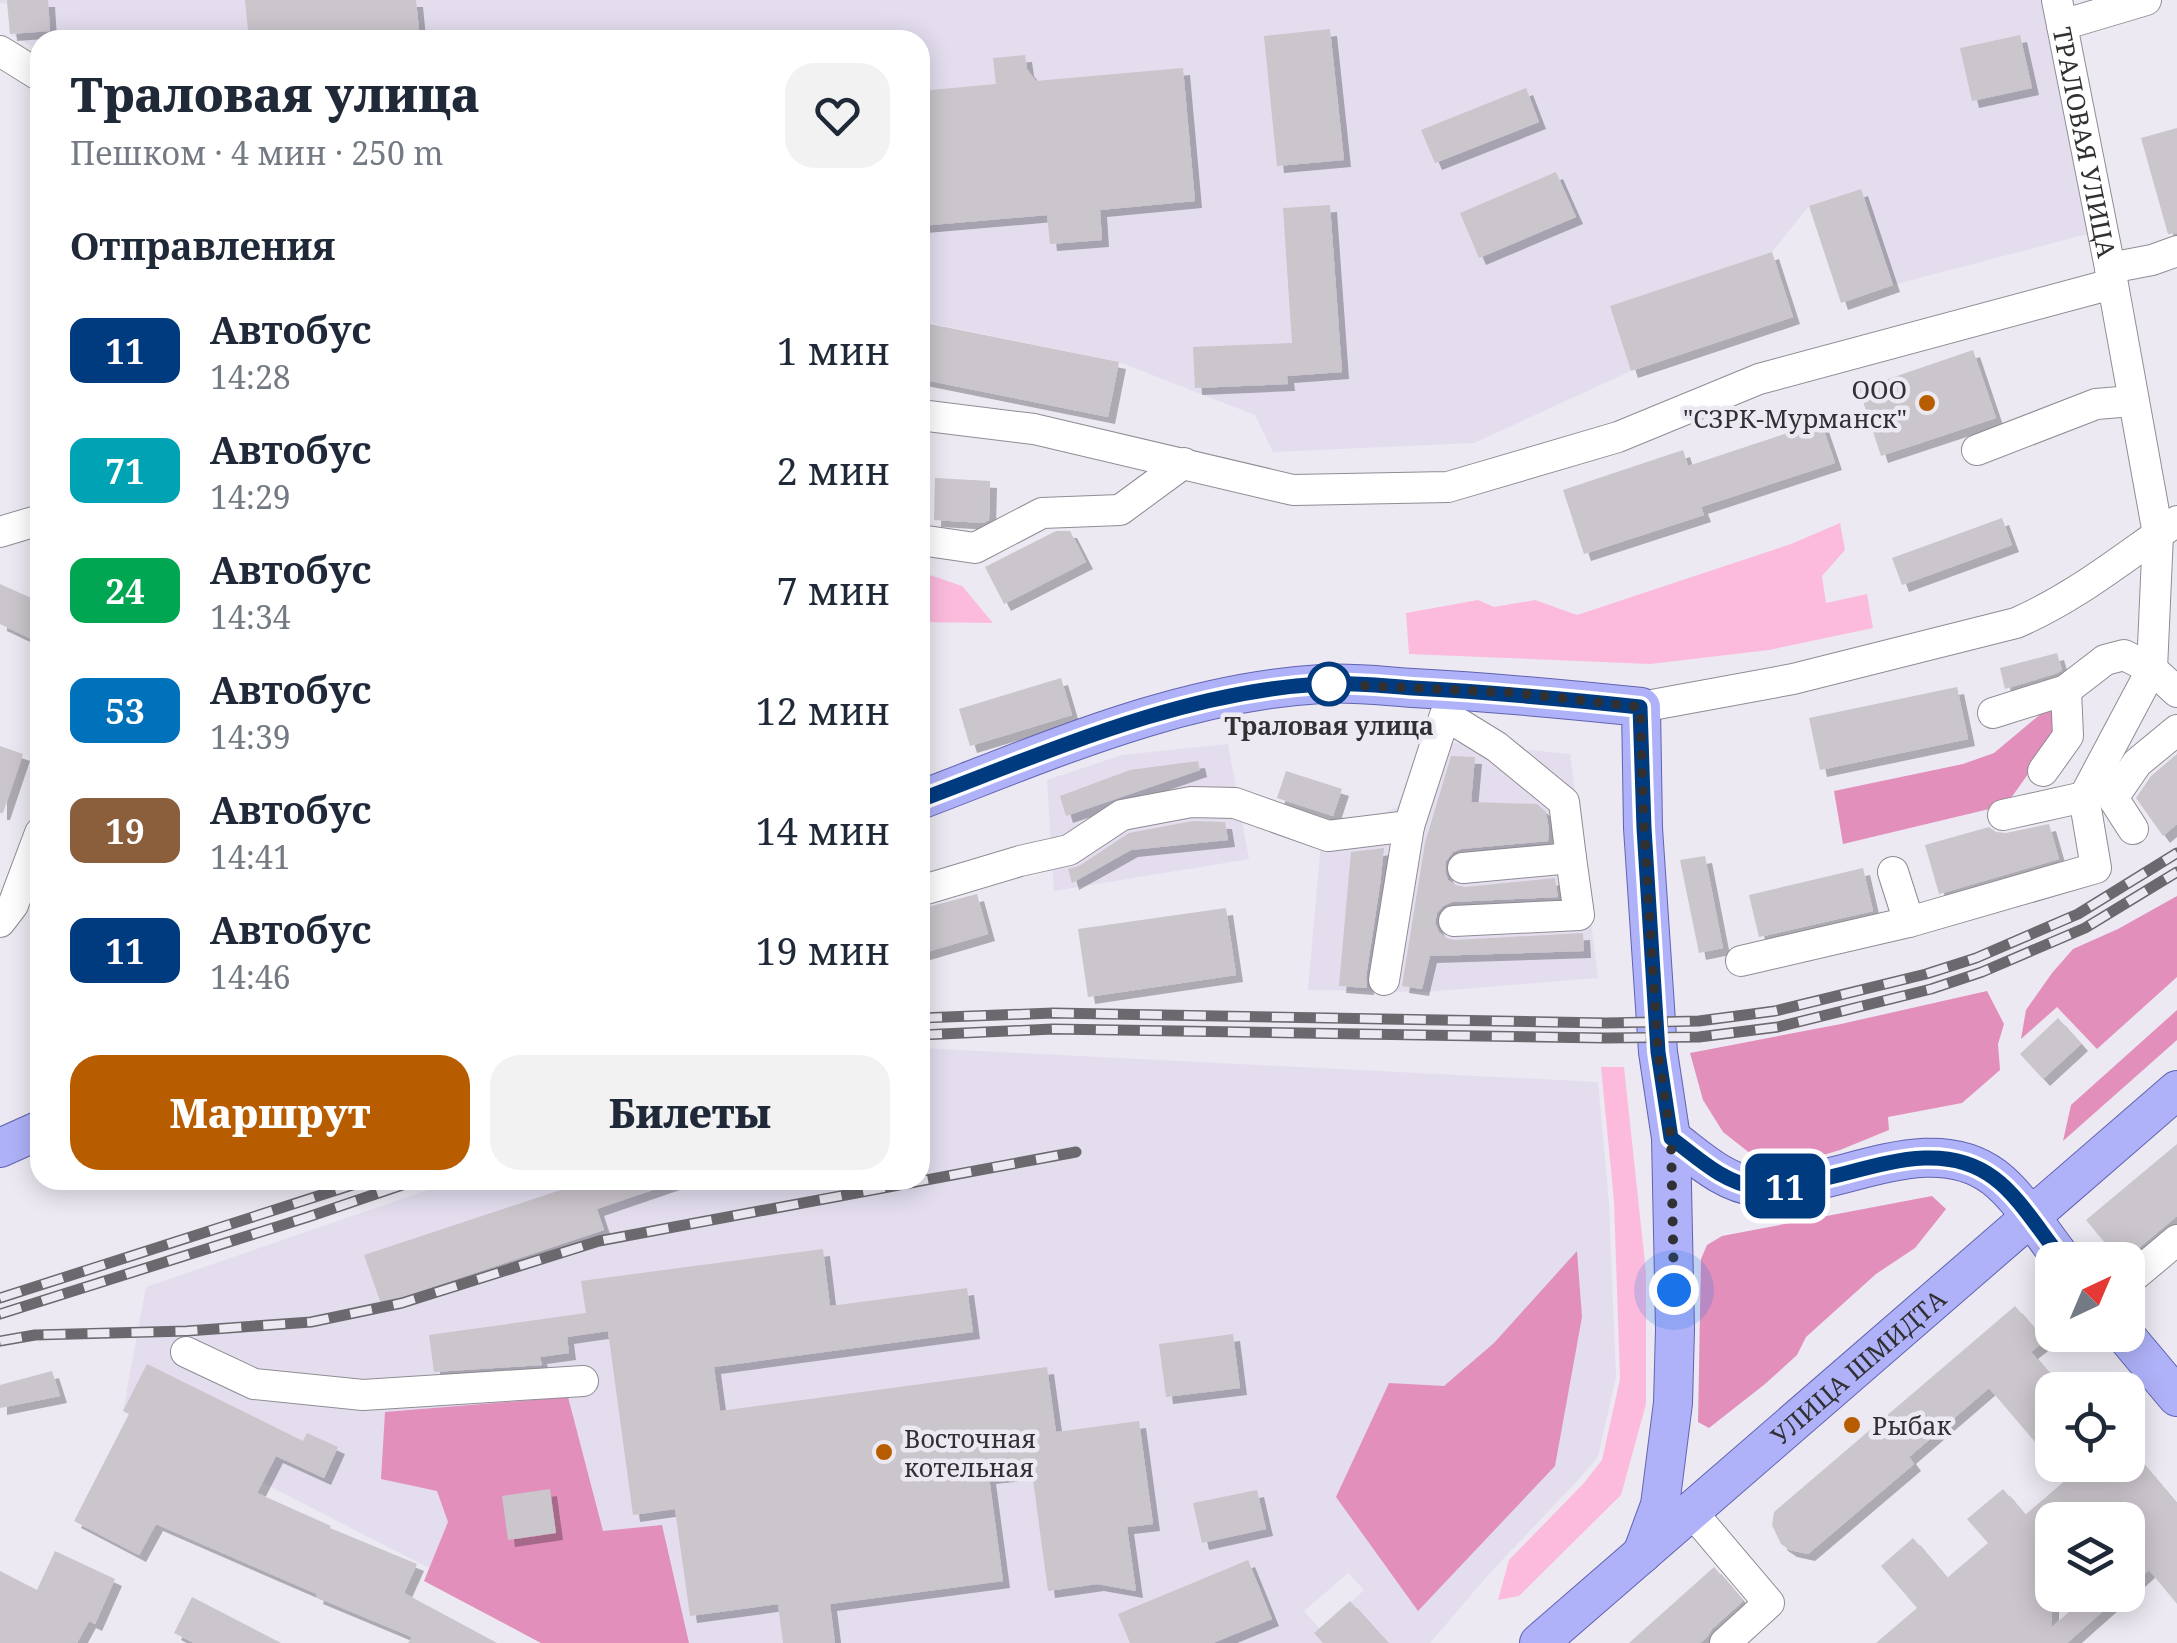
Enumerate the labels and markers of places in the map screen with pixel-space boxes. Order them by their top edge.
place label: ООО "СЗРК-Мурманск" [1683,372,1907,435]
marker: ООО "СЗРК-Мурманск" [1916,392,1938,414]
marker: Траловая улица [1308,663,1350,705]
place label: Траловая улица [1224,708,1434,742]
place label: Рыбак [1872,1408,1952,1442]
marker: Рыбак [1841,1414,1863,1436]
place label: Восточная котельная [904,1421,1036,1484]
marker: Восточная котельная [873,1441,895,1463]

